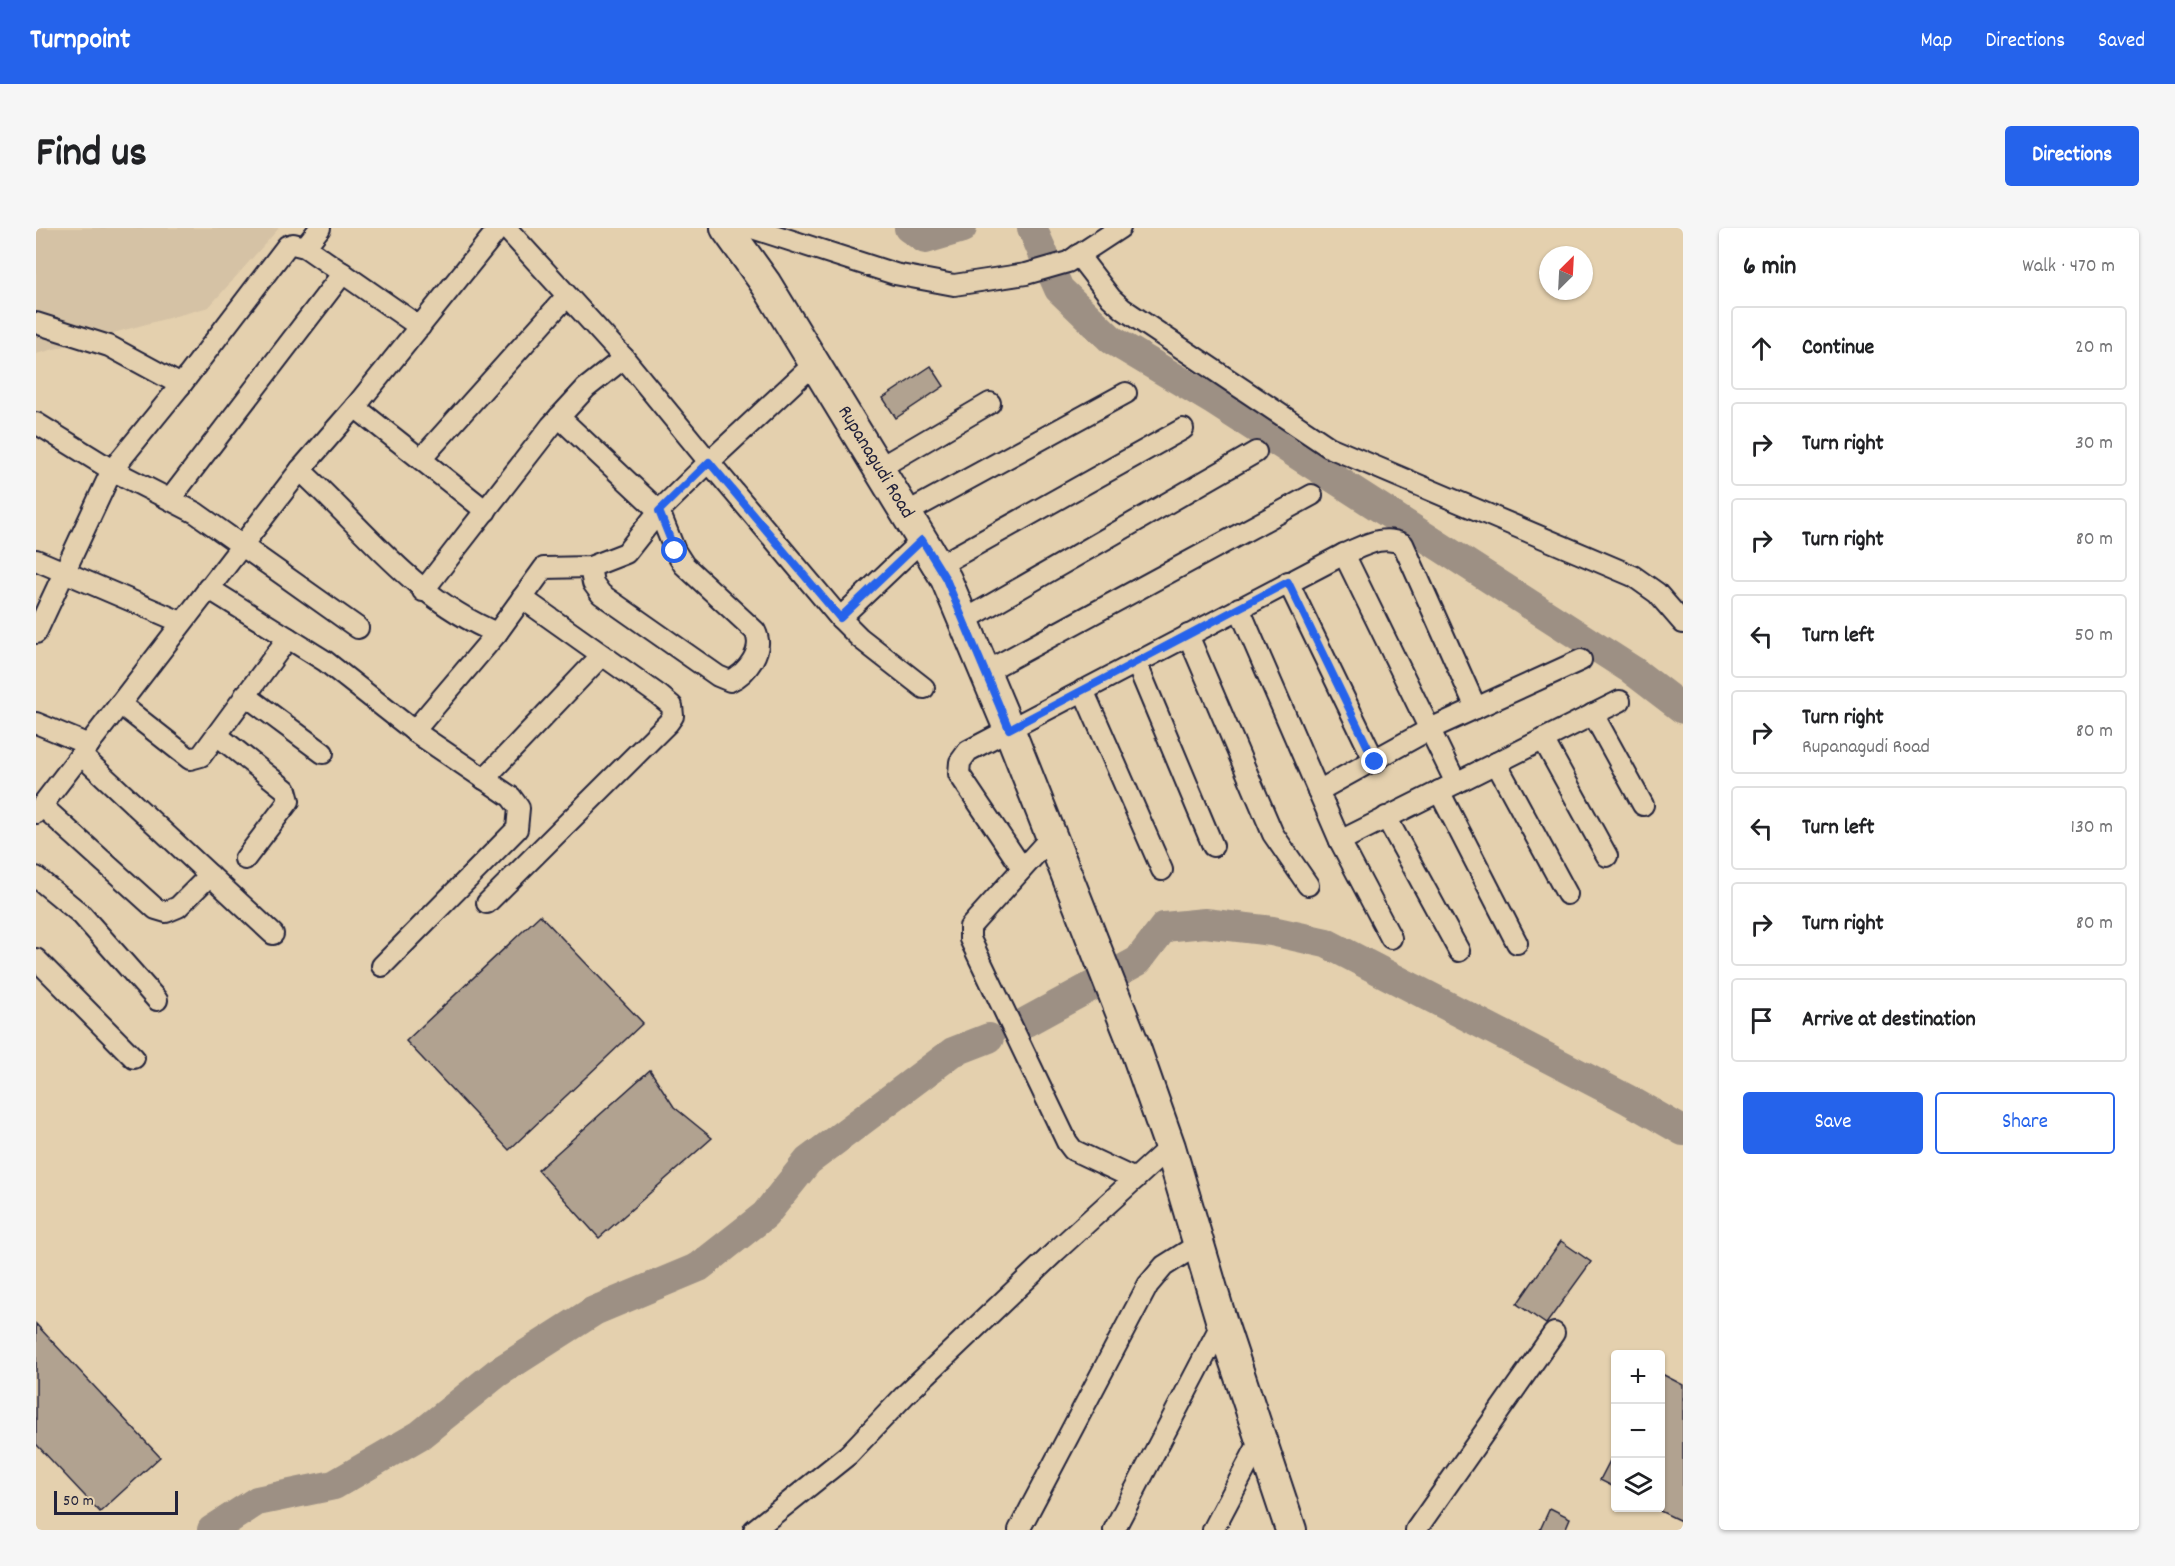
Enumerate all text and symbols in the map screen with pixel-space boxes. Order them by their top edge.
text: Turnpoint [30,22,130,62]
text: Map [1921,27,1952,57]
text: Directions [1985,27,2065,57]
text: Saved [2098,27,2145,57]
text: Find us [36,126,147,186]
button: Directions [2005,126,2139,186]
north arrow [1539,246,1593,300]
text: 6 min [1743,249,1796,286]
text: Walk · 470 m [2022,253,2115,281]
icon: ahead [1745,332,1778,365]
text: Continue [1802,333,1874,364]
text: 20 m [2075,334,2113,362]
street label: Rupanagudi Road [830,401,920,525]
icon: right [1745,428,1778,461]
text: Turn right [1802,429,1884,460]
text: 30 m [2075,430,2113,458]
icon: right [1745,524,1778,557]
text: Turn right [1802,525,1884,556]
text: 80 m [2076,526,2113,554]
route start [661,537,687,563]
icon: left [1745,620,1778,653]
text: Turn left [1802,621,1874,652]
text: 50 m [2075,622,2113,650]
text: Turn right [1802,703,1884,734]
icon: right [1745,716,1778,749]
text: 80 m [2076,718,2113,746]
text: Rupanagudi Road [1802,734,1930,762]
route end [1361,748,1387,774]
icon: left [1745,812,1778,845]
text: Turn left [1802,813,1874,844]
text: 130 m [2071,814,2113,842]
icon: right [1745,908,1778,941]
text: Turn right [1802,909,1884,940]
text: 80 m [2076,910,2113,938]
icon: arrive [1745,1004,1778,1037]
text: Arrive at destination [1802,1005,1976,1036]
button: Save [1743,1092,1923,1154]
button: Share [1935,1092,2115,1154]
map controls [1611,1350,1665,1512]
button: + [1611,1350,1665,1404]
button: − [1611,1404,1665,1458]
button: layers [1611,1458,1665,1512]
scale bar [54,1488,178,1516]
text: 50 m [63,1490,94,1513]

